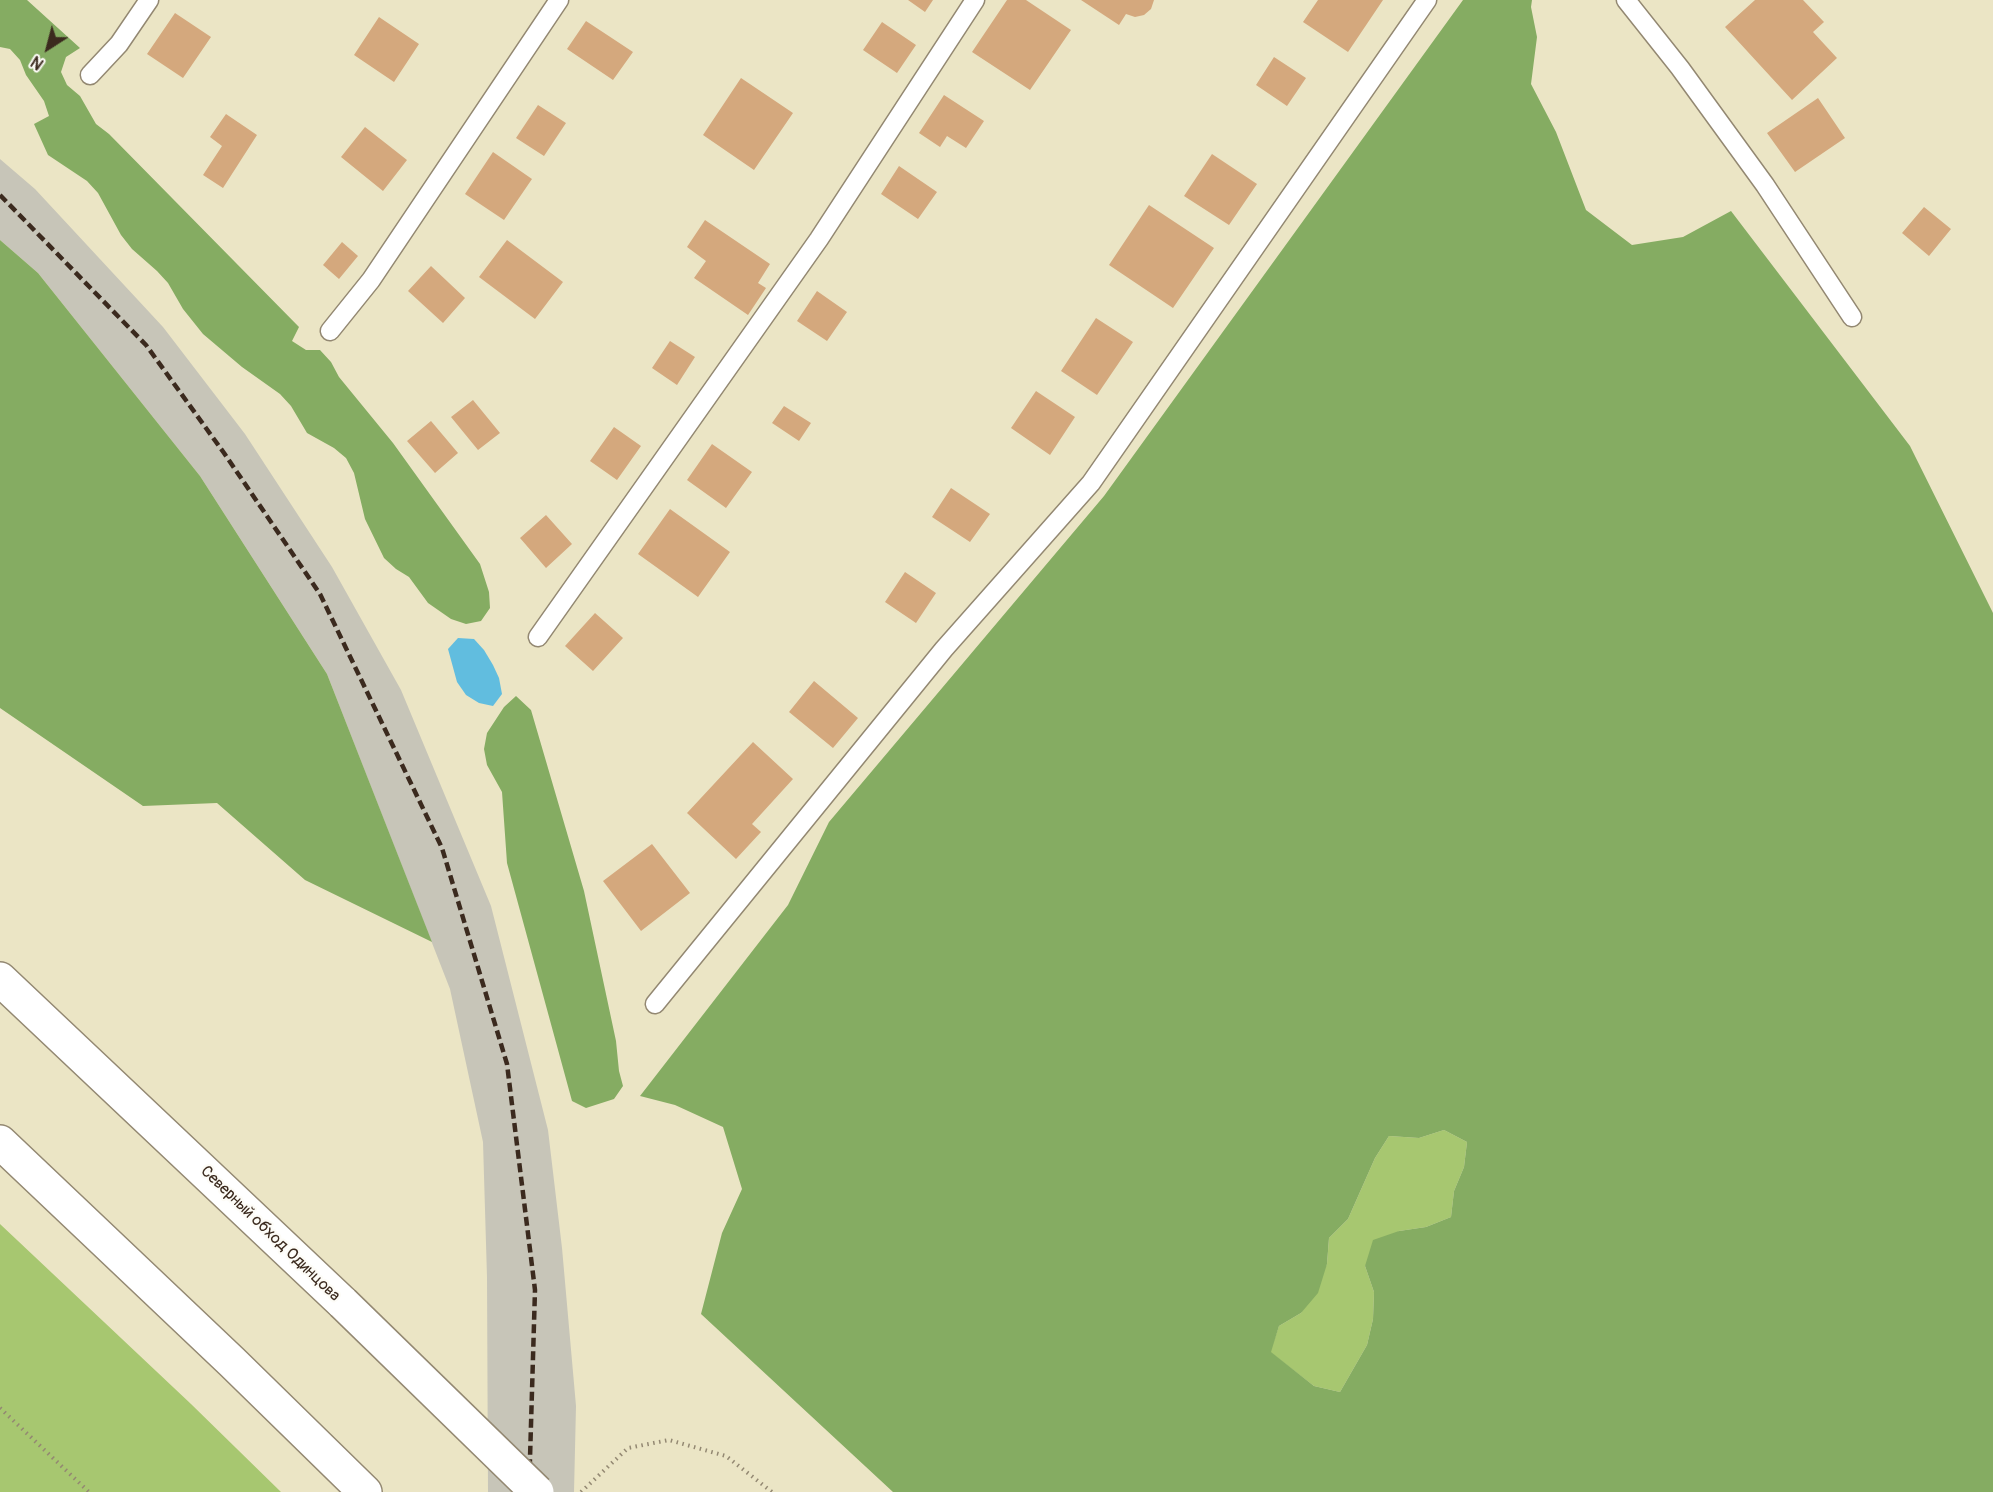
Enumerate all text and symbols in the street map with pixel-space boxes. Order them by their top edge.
north arrow [18,18,78,78]
text: N [27,51,48,74]
street label: Северный обход Одинцова [196,1162,344,1306]

